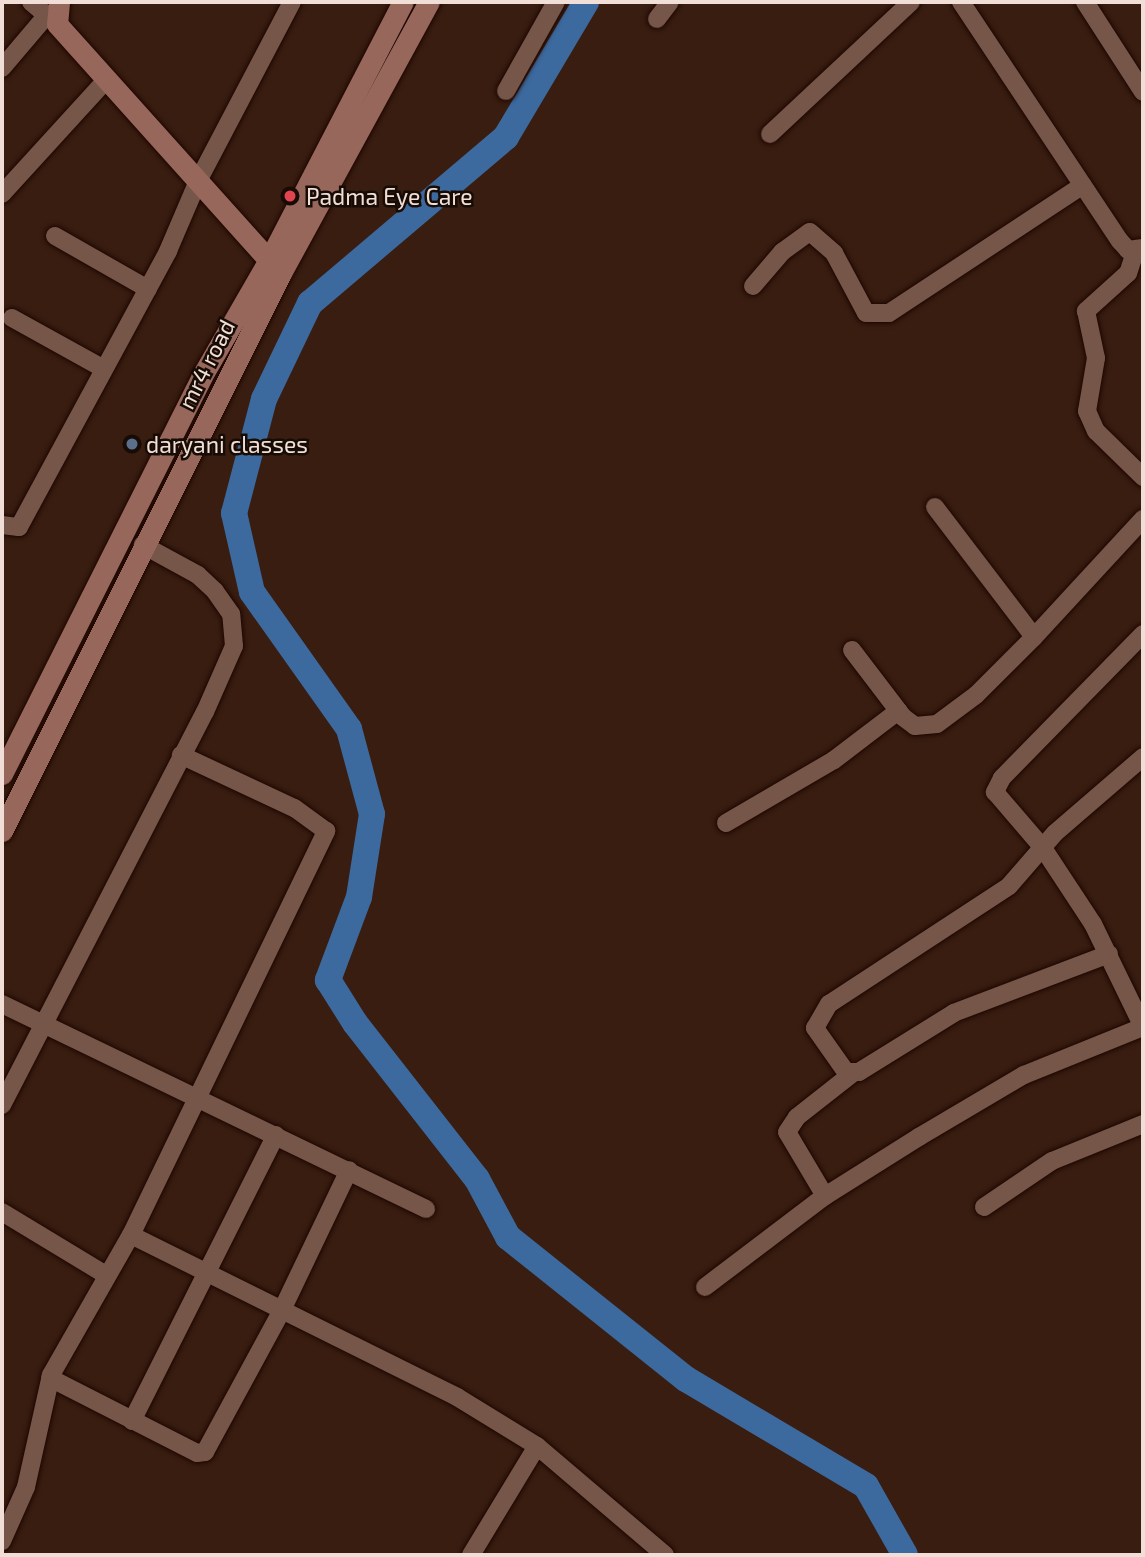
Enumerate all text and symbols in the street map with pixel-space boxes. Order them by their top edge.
place label: Padma Eye Care [306,182,473,210]
marker: Padma Eye Care [280,186,300,206]
street label: mr4 road [172,315,240,413]
place label: daryani classes [146,430,308,458]
marker: daryani classes [124,436,140,452]

